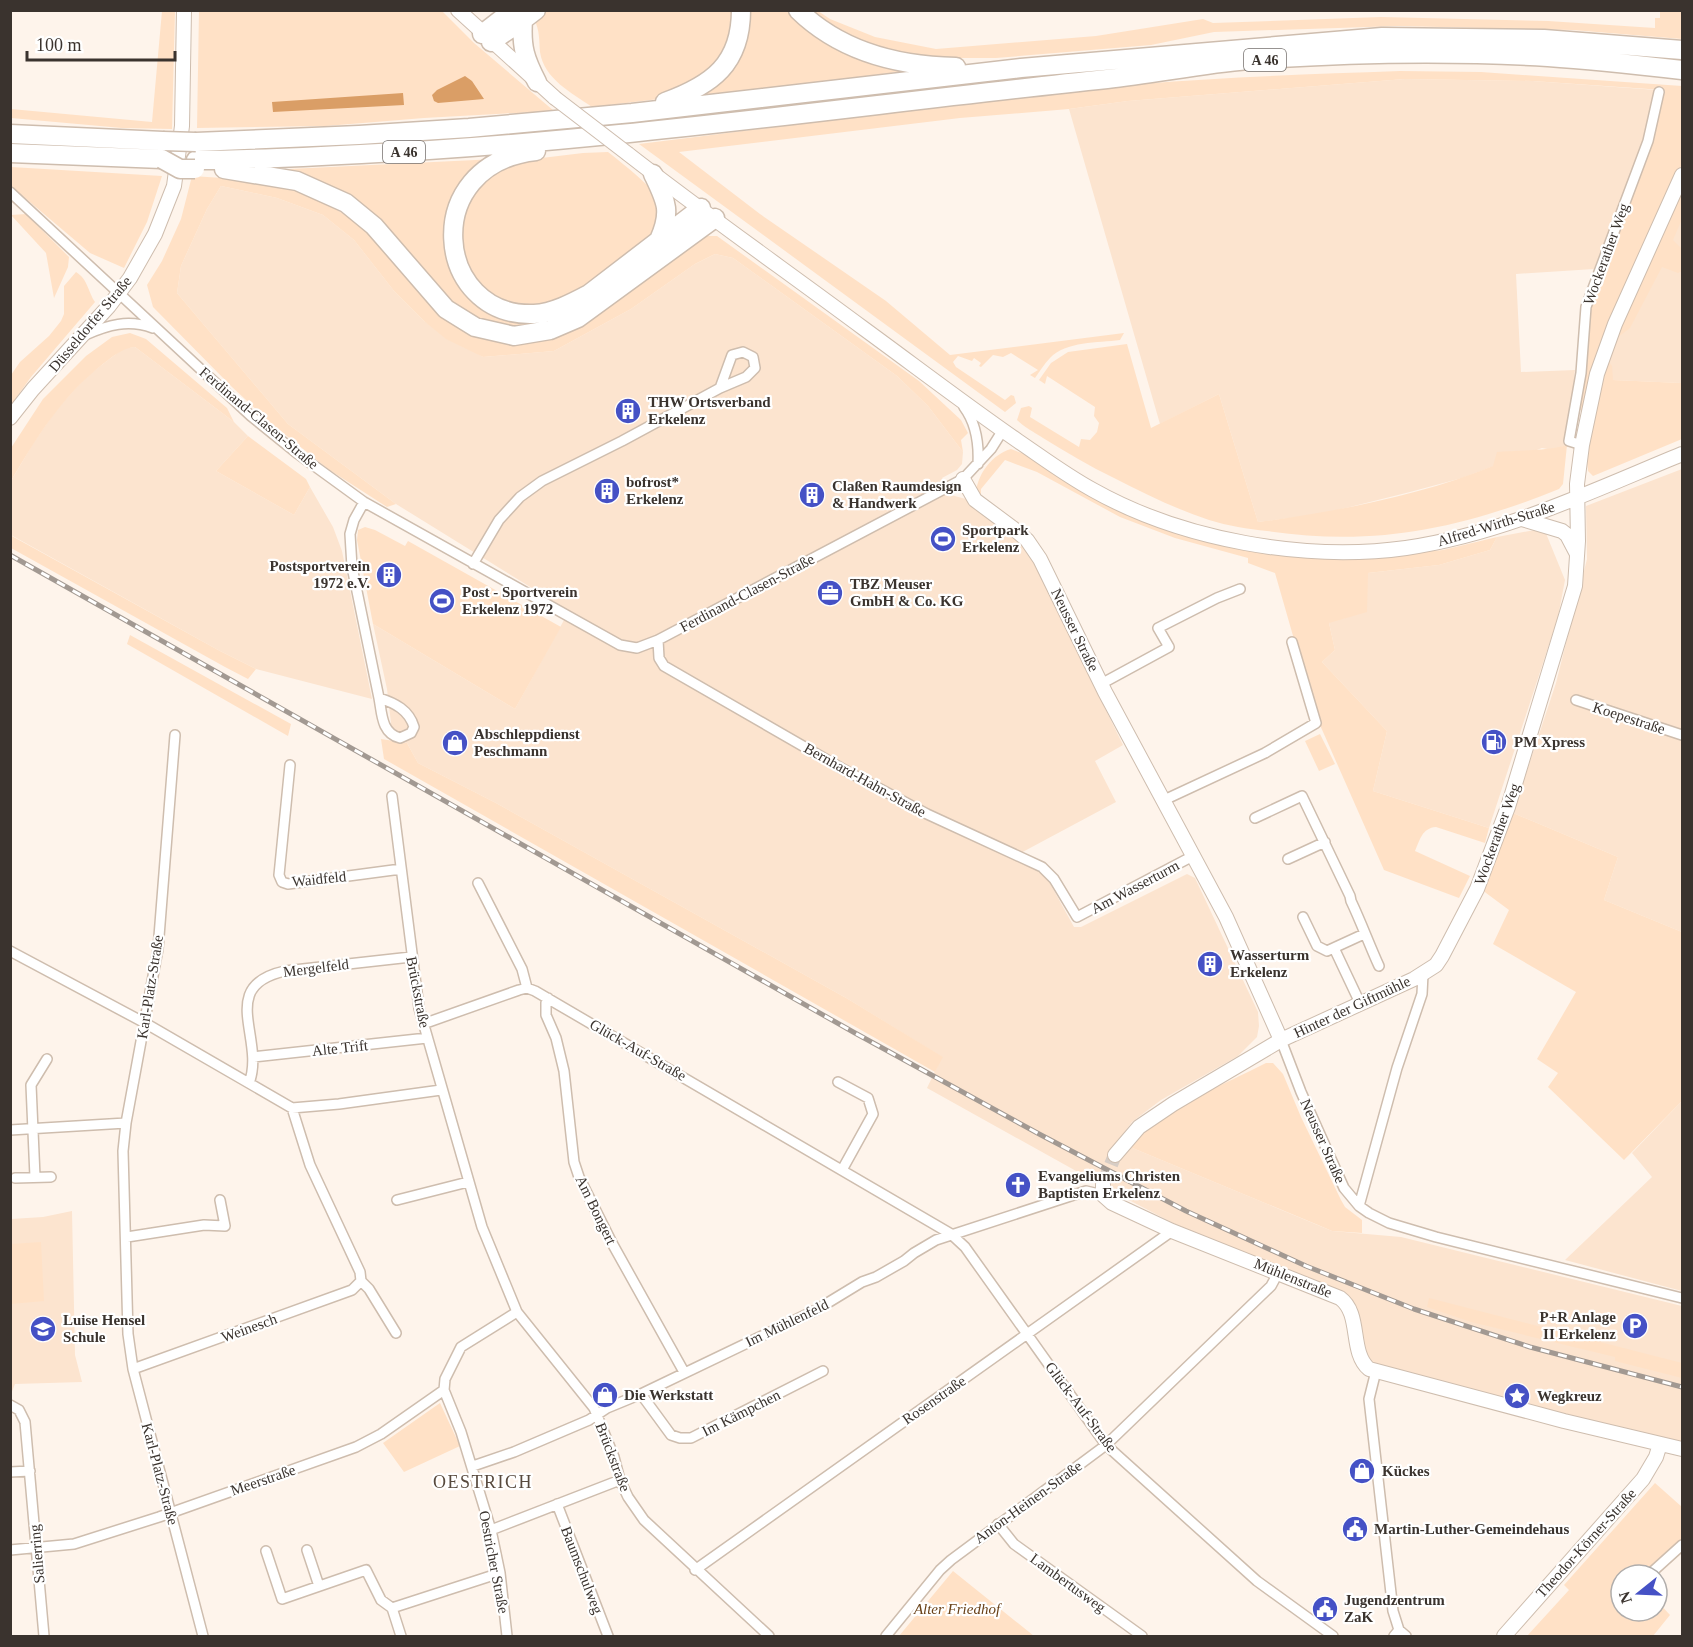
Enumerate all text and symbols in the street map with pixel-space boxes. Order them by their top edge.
scale bar [27,24,176,62]
text: 100 m [36,35,82,55]
road number: A 46 [1244,49,1286,71]
road number: A 46 [383,141,425,163]
street label: Wockerather Weg [1580,201,1632,307]
street label: Düsseldorfer Straße [45,273,135,375]
street label: Ferdinand-Clasen-Straße [196,364,322,473]
place label: THW Ortsverband Erkelenz [648,394,771,427]
building icon: THW Ortsverband Erkelenz [613,396,643,426]
place label: bofrost* Erkelenz [626,474,684,507]
building icon: bofrost* Erkelenz [592,476,622,506]
place label: Claßen Raumdesign & Handwerk [832,478,962,511]
building icon: Claßen Raumdesign & Handwerk [797,480,827,510]
street label: Alfred-Wirth-Straße [1435,498,1557,549]
place label: Sportpark Erkelenz [962,522,1029,555]
sports icon: Sportpark Erkelenz [928,524,958,554]
street label: Ferdinand-Clasen-Straße [677,551,817,635]
place label: Postsportverein 1972 e.V. [269,558,371,591]
building icon: Postsportverein 1972 e.V. [374,560,404,590]
place label: TBZ Meuser GmbH & Co. KG [850,576,964,609]
office icon: TBZ Meuser GmbH & Co. KG [815,578,845,608]
place label: Post - Sportverein Erkelenz 1972 [462,584,578,617]
sports icon: Post - Sportverein Erkelenz 1972 [427,586,457,616]
street label: Neusser Straße [1048,586,1102,674]
street label: Koepestraße [1591,699,1667,737]
place label: Abschleppdienst Peschmann [474,726,580,759]
fuel station icon: PM Xpress [1479,727,1509,757]
shop icon: Abschleppdienst Peschmann [440,728,470,758]
place label: PM Xpress [1514,734,1585,750]
street label: Bernhard-Hahn-Straße [801,740,929,820]
street label: Wockerather Weg [1471,781,1523,887]
street label: Am Wasserturm [1088,857,1182,917]
street label: Waidfeld [291,868,347,890]
street label: Karl-Platz-Straße [134,934,166,1040]
place label: Wasserturm Erkelenz [1230,947,1310,980]
building icon: Wasserturm Erkelenz [1195,949,1225,979]
street label: Brückstraße [403,955,433,1029]
street label: Mergelfeld [282,956,350,980]
street label: Hinter der Giftmühle [1291,973,1413,1041]
street label: Glück-Auf-Straße [587,1016,689,1084]
street label: Alte Trift [311,1037,370,1059]
street label: Neusser Straße [1297,1096,1349,1186]
place label: Evangeliums Christen Baptisten Erkelenz [1038,1168,1181,1201]
church icon: Evangeliums Christen Baptisten Erkelenz [1003,1170,1033,1200]
street label: Am Bongert [572,1173,620,1248]
street label: Mühlenstraße [1252,1255,1335,1301]
street label: Im Mühlenfeld [743,1296,832,1350]
place label: P+R Anlage II Erkelenz [1540,1309,1616,1342]
street label: Weinesch [219,1310,279,1345]
parking icon: P+R Anlage II Erkelenz [1620,1311,1650,1341]
place label: Luise Hensel Schule [63,1312,145,1345]
school or university icon: Luise Hensel Schule [28,1314,58,1344]
street label: Glück-Auf-Straße [1042,1359,1120,1455]
street label: Rosenstraße [899,1372,969,1428]
shop icon: Die Werkstatt [590,1380,620,1410]
place icon: Wegkreuz [1502,1381,1532,1411]
street label: Im Kämpchen [699,1386,783,1440]
place label: Die Werkstatt [624,1387,713,1403]
place label: Wegkreuz [1537,1388,1602,1404]
street label: Brückstraße [593,1420,634,1494]
street label: Karl-Platz-Straße [139,1421,181,1527]
shop icon: Kückes [1347,1456,1377,1486]
street label: Anton-Heinen-Straße [971,1457,1085,1546]
street label: Meerstraße [228,1461,298,1499]
place label: Kückes [1382,1463,1430,1479]
district label: OESTRICH [433,1472,533,1492]
street label: Theodor-Körner-Straße [1533,1485,1639,1601]
street label: Oestricher Straße [476,1509,512,1615]
public building icon: Martin-Luther-Gemeindehaus [1340,1514,1370,1544]
place label: Martin-Luther-Gemeindehaus [1374,1521,1569,1537]
street label: Salierring [26,1523,48,1584]
street label: Baumschulweg [558,1524,606,1617]
street label: Lambertusweg [1027,1550,1109,1616]
north arrow [1609,1563,1669,1623]
text: N [1615,1589,1635,1606]
place label: Jugendzentrum ZaK [1344,1592,1445,1625]
public building icon: Jugendzentrum ZaK [1310,1594,1340,1624]
park label: Alter Friedhof [913,1601,1002,1617]

